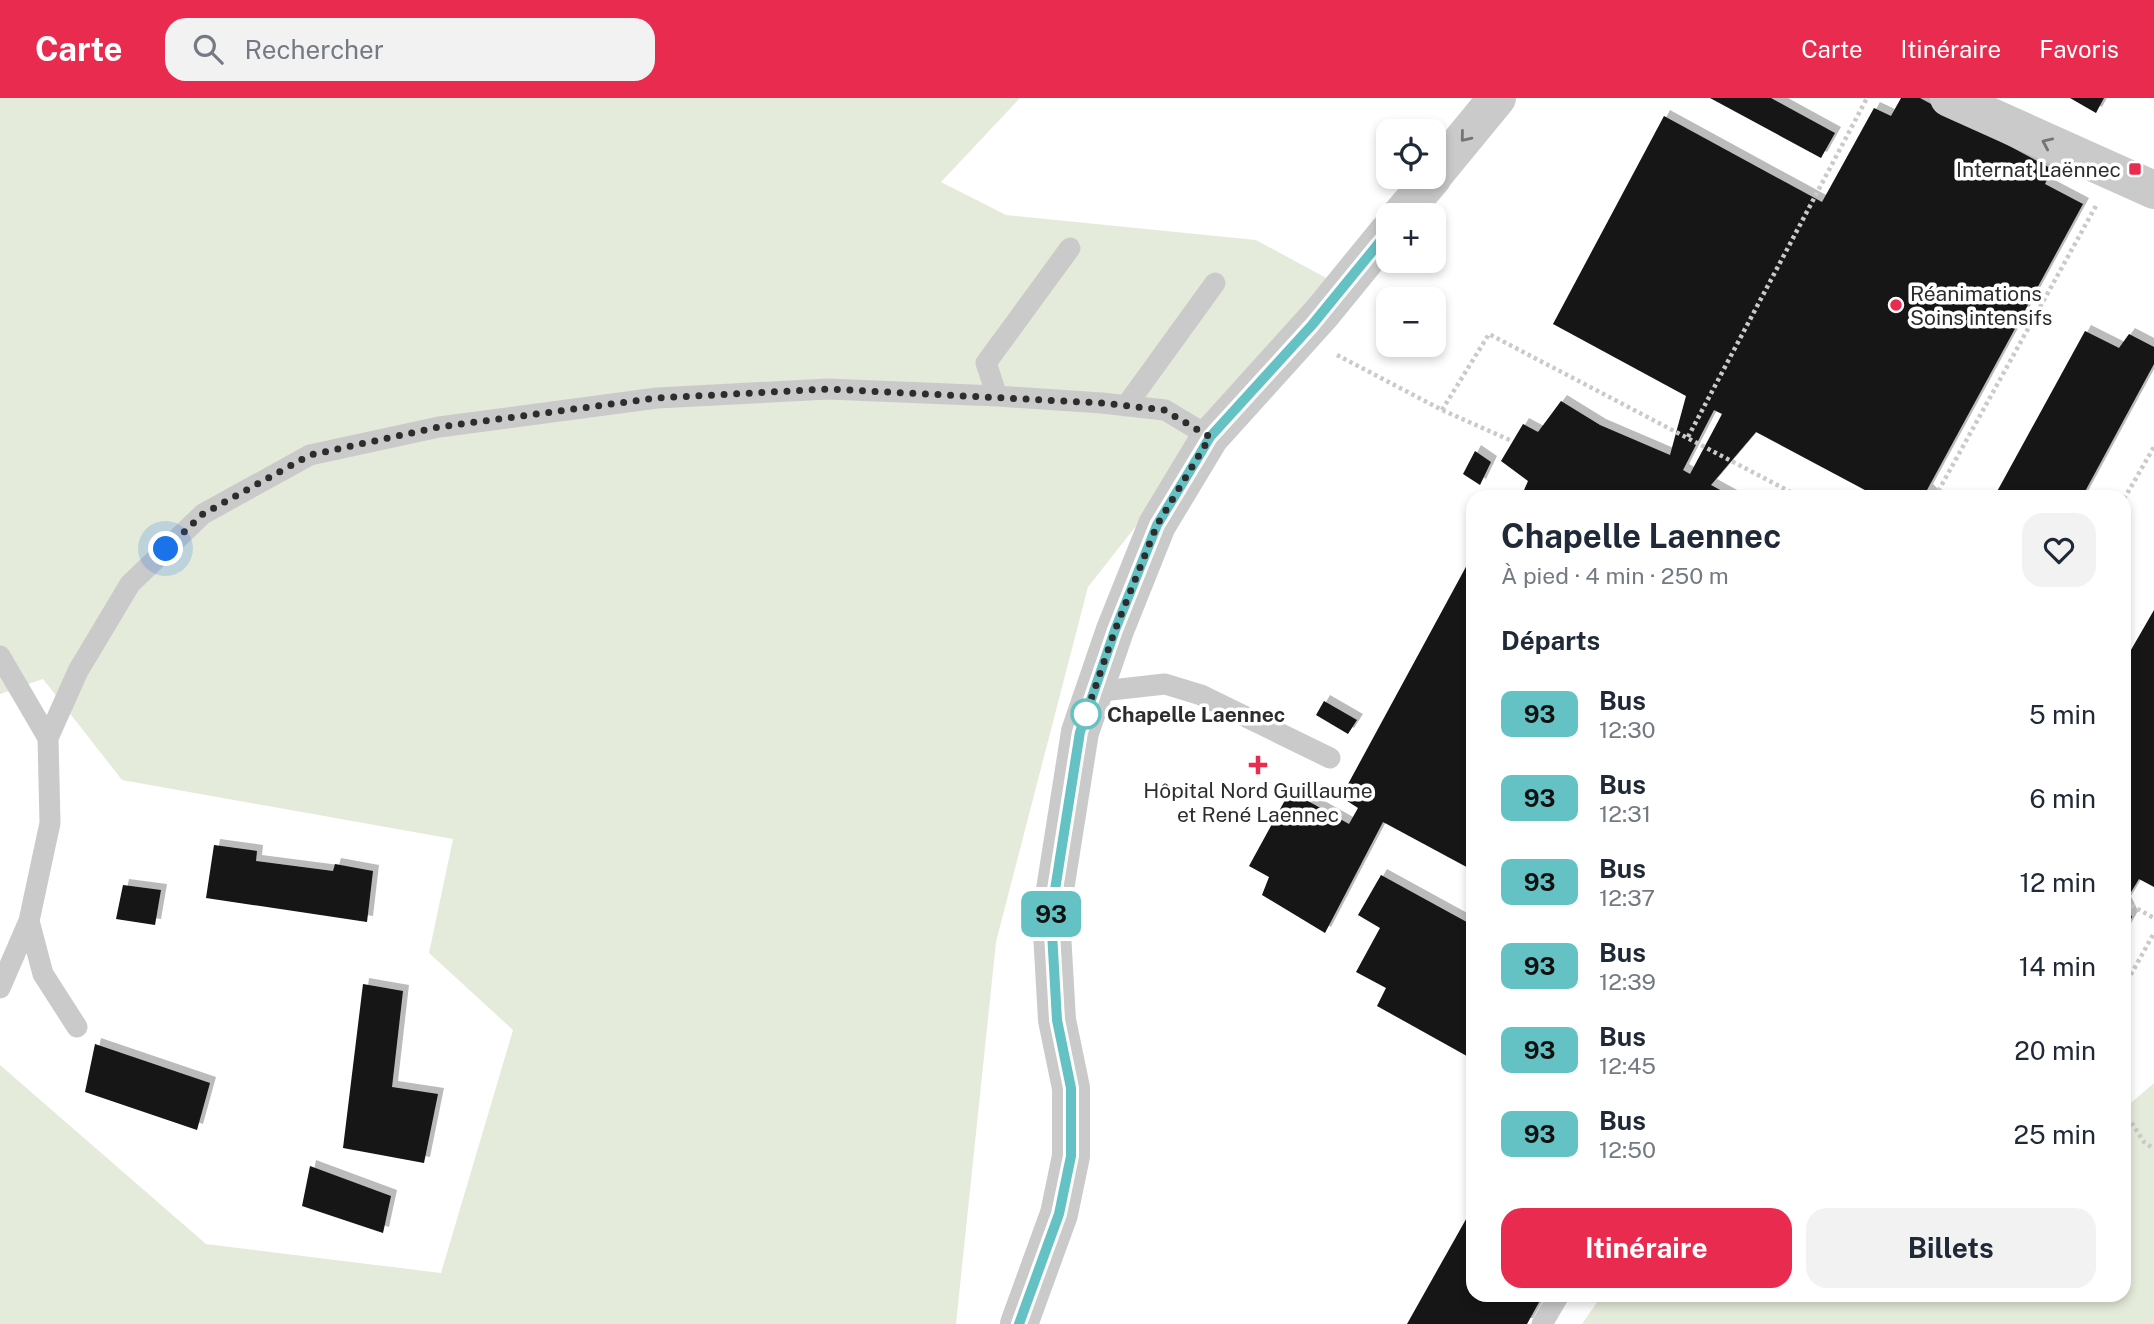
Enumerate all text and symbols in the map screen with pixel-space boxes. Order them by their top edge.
search box [165,18,655,81]
text: Carte [35,30,123,68]
icon: search [189,30,227,68]
text: Rechercher [245,34,384,65]
text: Carte [1801,35,1863,63]
text: Itinéraire [1901,35,2001,63]
text: Favoris [2039,35,2119,63]
map controls [1376,119,1446,357]
button: locate [1376,119,1446,189]
one-way arrow [1461,128,1473,141]
one-way arrow [2042,137,2054,151]
place label: Internat Laënnec [1956,157,2121,182]
marker: Internat Laënnec [2127,161,2143,177]
button: + [1376,203,1446,273]
place label: Réanimations Soins intensifs [1910,281,2052,330]
button: − [1376,287,1446,357]
marker: Réanimations Soins intensifs [1888,297,1904,313]
button: heart [2022,513,2096,587]
text: Chapelle Laennec [1501,517,1781,555]
your location [148,531,183,566]
text: À pied · 4 min · 250 m [1501,562,1729,589]
text: Départs [1501,625,1600,656]
text: Bus [1599,685,1646,716]
marker: Chapelle Laennec [1071,699,1101,729]
text: 5 min [2029,699,2096,730]
text: 93 [1524,700,1555,728]
place label: Chapelle Laennec [1107,702,1285,727]
text: 12:30 [1599,716,1656,743]
marker: Hôpital Nord Guillaume et René Laennec [1248,755,1268,775]
text: Bus [1599,769,1646,800]
place label: Hôpital Nord Guillaume et René Laennec [1143,778,1373,827]
text: 6 min [2029,783,2096,814]
text: 93 [1524,784,1555,812]
text: 12:31 [1599,800,1651,827]
text: Bus [1599,853,1646,884]
text: 12 min [2020,867,2096,898]
text: 93 [1524,868,1555,896]
text: 12:37 [1599,884,1655,911]
line badge: 93 [1020,891,1082,937]
text: 93 [1035,900,1067,928]
text: Bus [1599,937,1646,968]
text: 14 min [2019,951,2096,982]
text: 93 [1524,952,1555,980]
text: 12:39 [1599,968,1656,995]
text: Bus [1599,1021,1646,1052]
text: 20 min [2014,1035,2096,1066]
text: 93 [1524,1036,1555,1064]
text: 12:45 [1599,1052,1656,1079]
text: Bus [1599,1105,1646,1136]
text: 25 min [2013,1119,2096,1150]
text: 93 [1524,1120,1555,1148]
text: 12:50 [1599,1136,1656,1163]
button: Itinéraire [1501,1208,1792,1288]
button: Billets [1806,1208,2096,1288]

